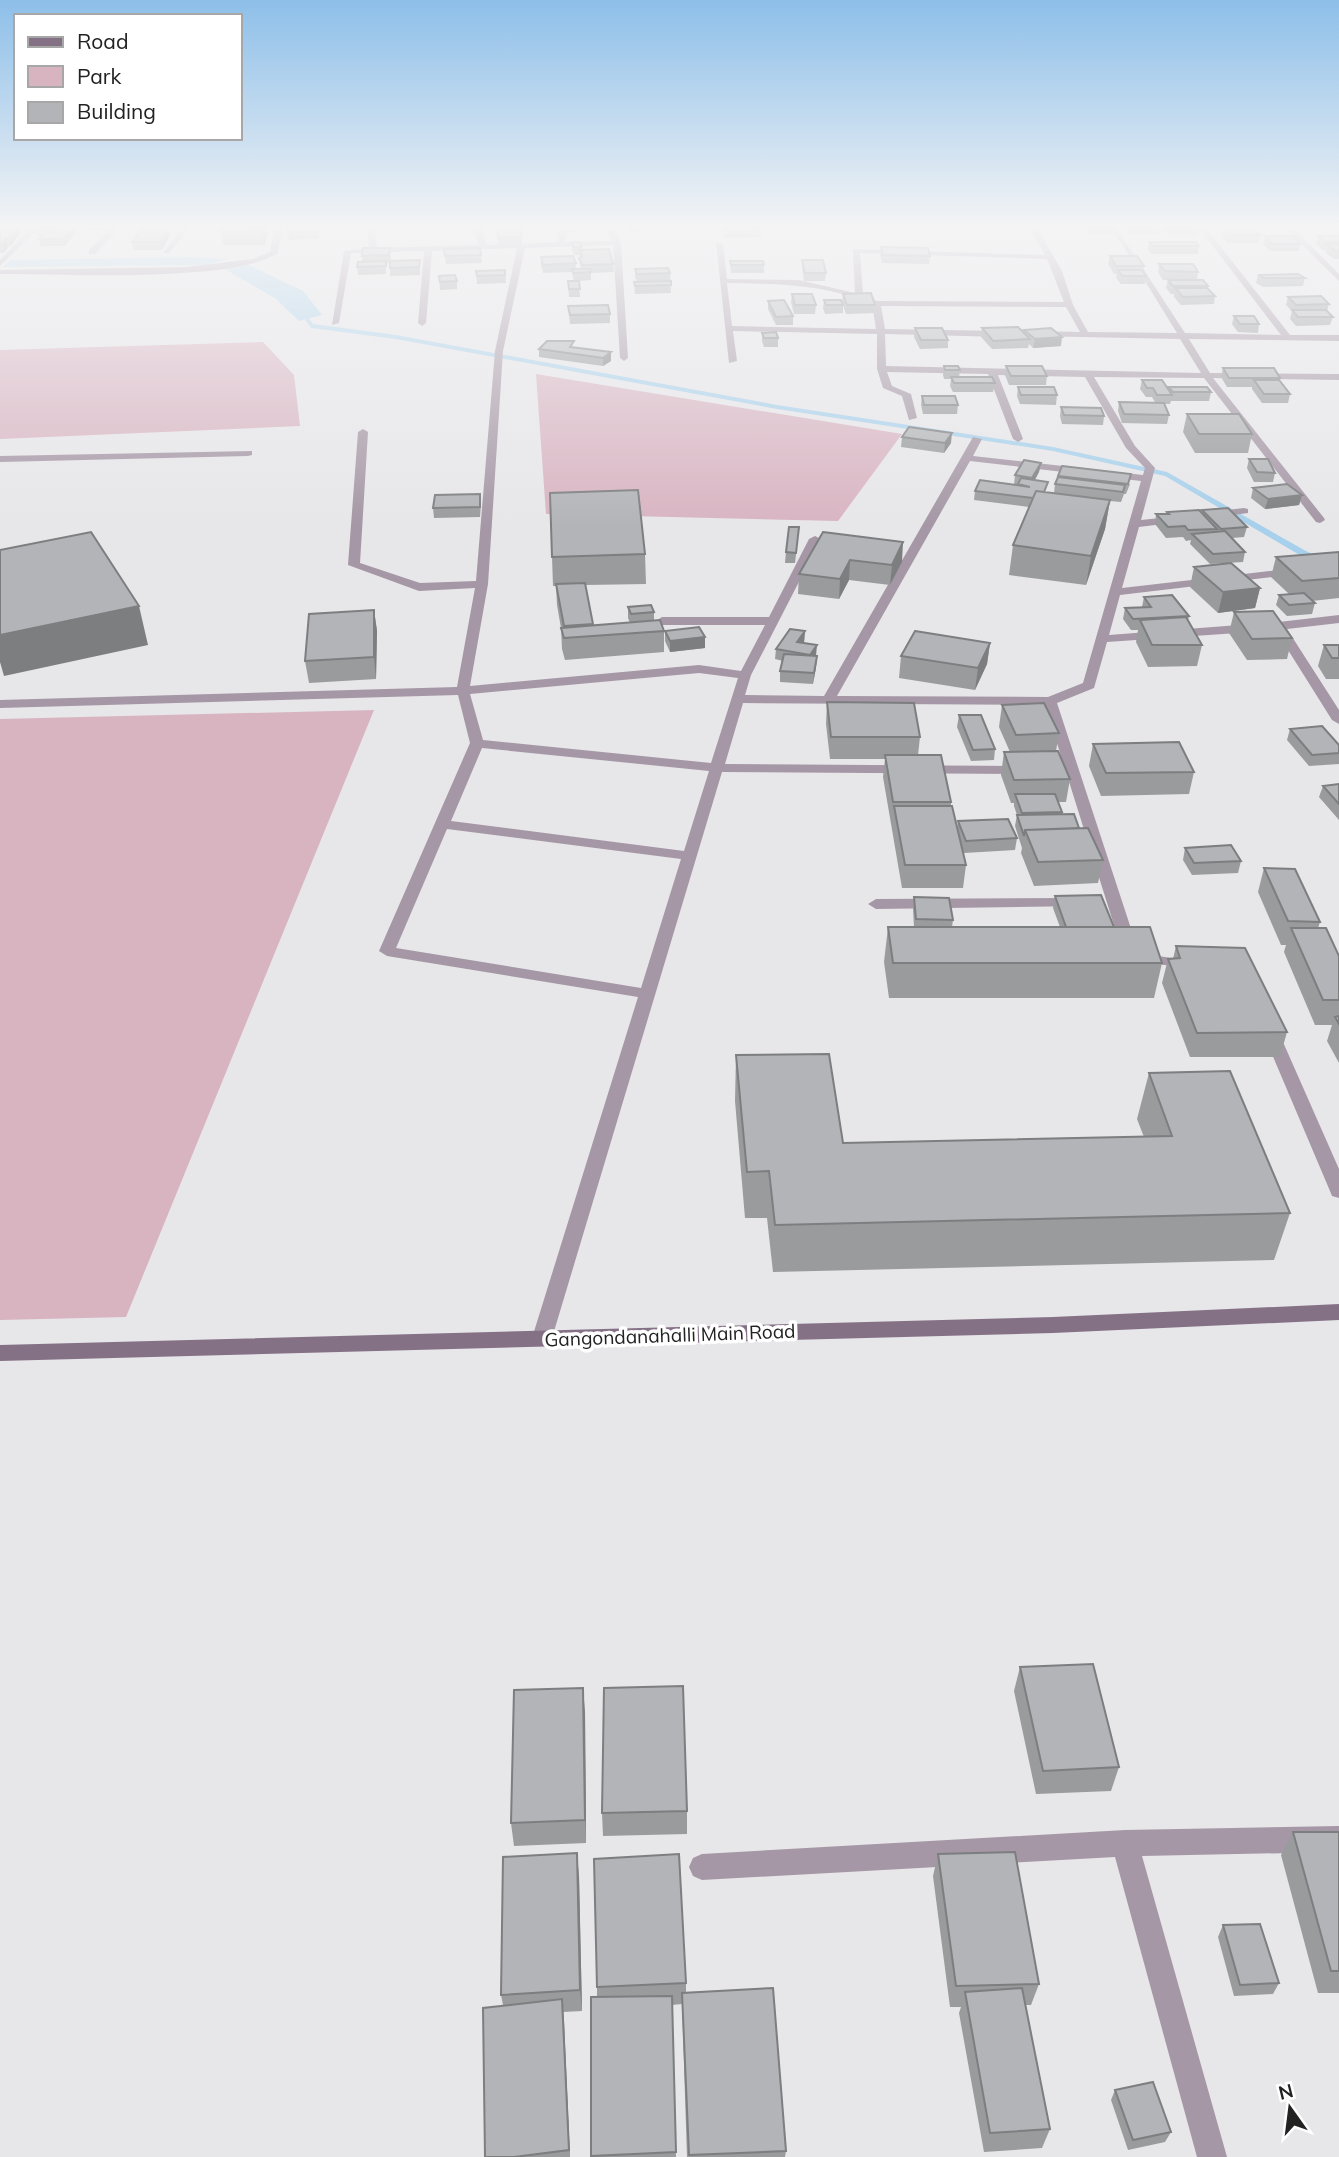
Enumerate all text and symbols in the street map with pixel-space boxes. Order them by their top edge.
legend [14,14,242,140]
text: Road [77,28,128,54]
text: Park [77,63,121,89]
text: Building [77,98,156,124]
street label: Gangondanahalli Main Road [544,1319,796,1351]
north arrow [1255,2073,1325,2143]
text: N [1276,2078,1296,2105]

